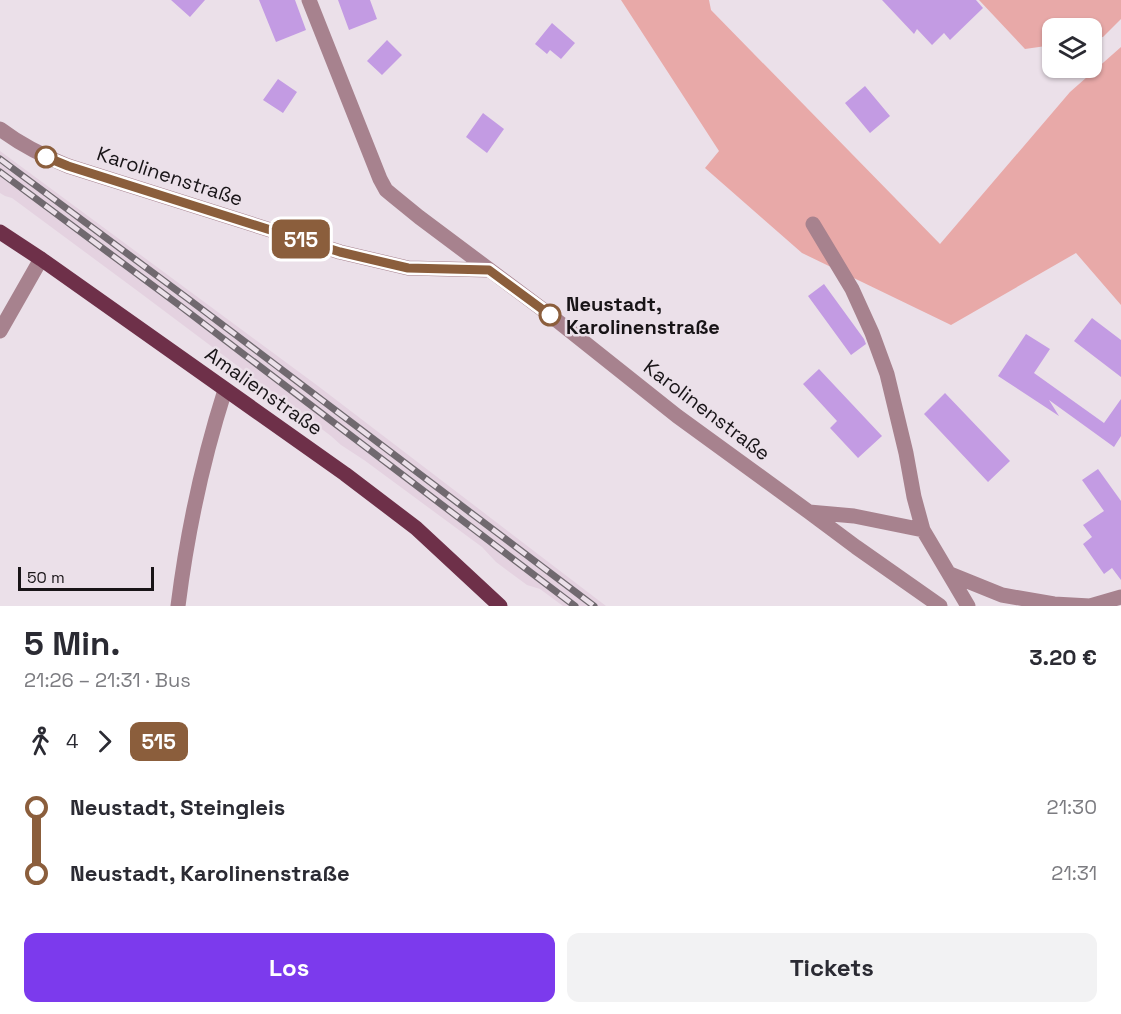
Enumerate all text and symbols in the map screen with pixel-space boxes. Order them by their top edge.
map controls [1042,18,1102,78]
button: layers [1042,18,1102,78]
street label: Karolinenstraße [94,140,246,212]
unlabelled marker [35,146,57,168]
line badge: 515 [266,220,336,258]
text: 515 [284,226,318,253]
place label: Neustadt, Karolinenstraße [566,291,720,340]
marker: Neustadt, Karolinenstraße [539,304,561,326]
street label: Amalienstraße [200,341,328,441]
street label: Karolinenstraße [638,354,776,466]
scale bar [18,564,154,592]
text: 50 m [27,567,65,588]
text: 5 Min. [24,623,120,665]
text: 3.20 € [1029,643,1097,671]
text: 21:26 – 21:31 · Bus [24,667,191,693]
icon: walk [24,725,57,758]
icon: forward [88,725,121,758]
text: 4 [66,728,79,754]
text: 515 [142,728,176,755]
text: Neustadt, Steingleis [70,793,285,821]
text: 21:30 [1047,794,1097,820]
text: Neustadt, Karolinenstraße [70,859,350,887]
text: 21:31 [1051,860,1097,886]
button: Los [24,933,555,1002]
button: Tickets [567,933,1097,1002]

